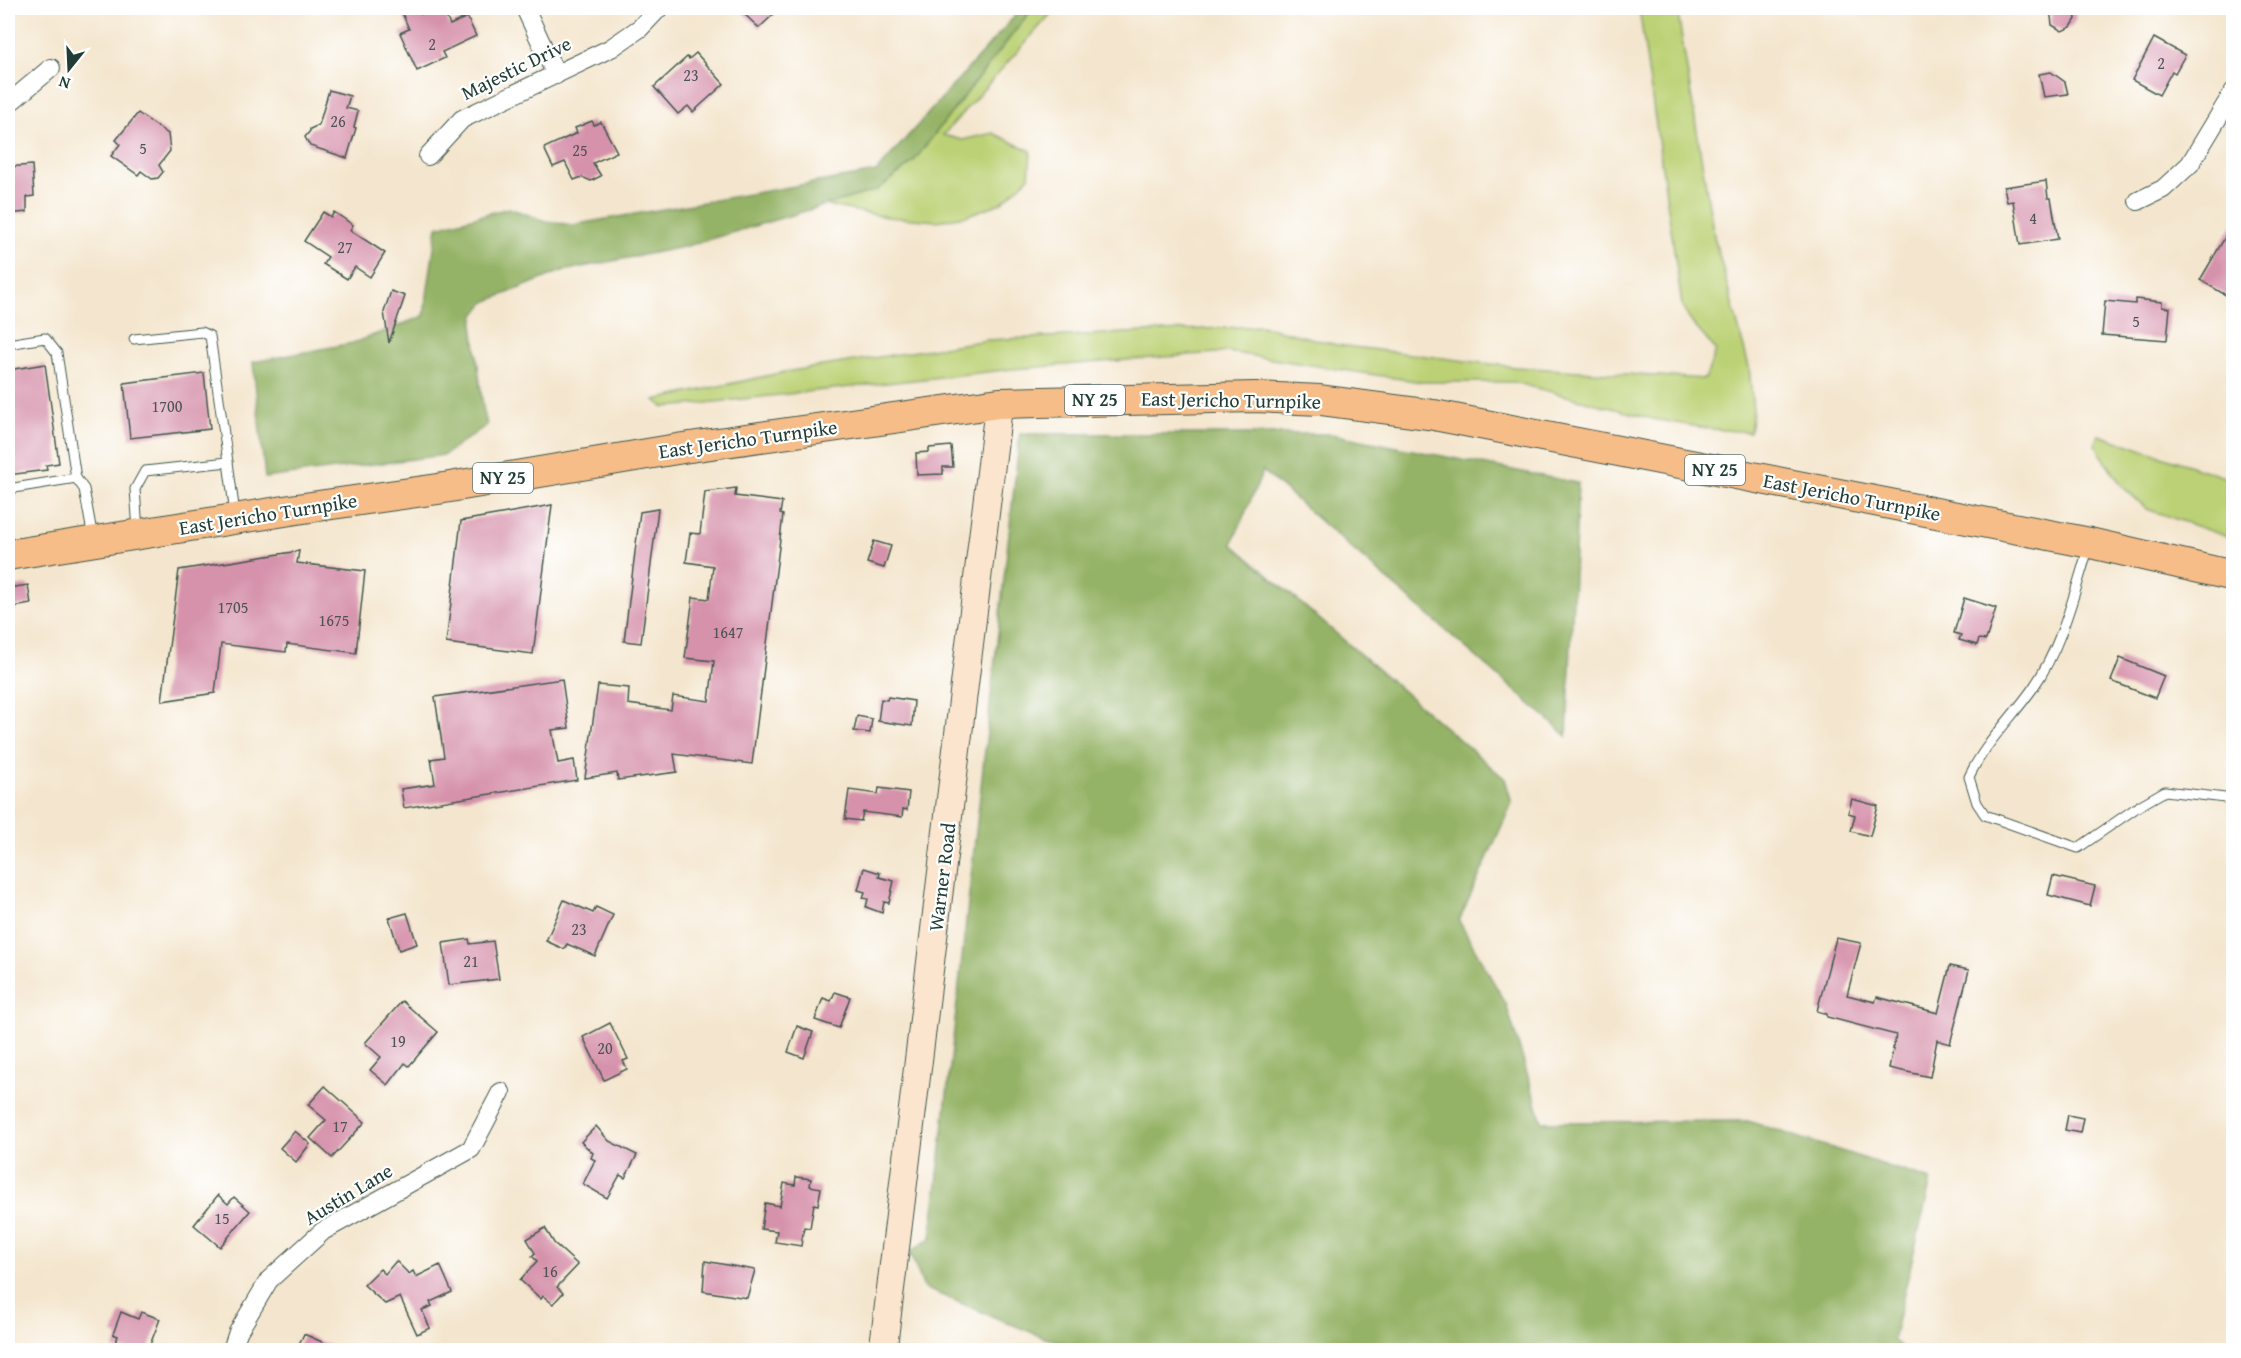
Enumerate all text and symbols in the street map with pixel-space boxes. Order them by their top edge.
street label: Majestic Drive [456,28,576,107]
house number: 2 [428,32,436,56]
north arrow [39,39,99,99]
house number: 2 [2157,51,2165,75]
house number: 23 [683,63,699,87]
text: N [55,70,73,96]
house number: 26 [330,109,346,133]
house number: 5 [139,136,147,160]
house number: 25 [572,138,588,162]
house number: 4 [2029,206,2037,230]
house number: 27 [337,235,353,259]
house number: 5 [2132,309,2140,333]
street label: East Jericho Turnpike [1141,383,1321,416]
road number: NY 25 [1065,385,1125,415]
house number: 1700 [152,394,183,418]
street label: East Jericho Turnpike [657,412,839,465]
road number: NY 25 [1685,455,1745,485]
road number: NY 25 [473,463,533,493]
street label: East Jericho Turnpike [1761,465,1943,528]
street label: East Jericho Turnpike [177,485,359,542]
house number: 1705 [218,595,248,619]
house number: 1675 [319,608,349,632]
house number: 1647 [713,620,744,644]
street label: Warner Road [920,821,963,933]
house number: 23 [571,917,587,941]
house number: 21 [463,949,479,973]
house number: 19 [390,1029,406,1053]
house number: 20 [597,1036,613,1060]
house number: 17 [332,1114,348,1138]
street label: Austin Lane [298,1156,398,1231]
house number: 15 [214,1206,230,1230]
house number: 16 [542,1259,558,1283]

